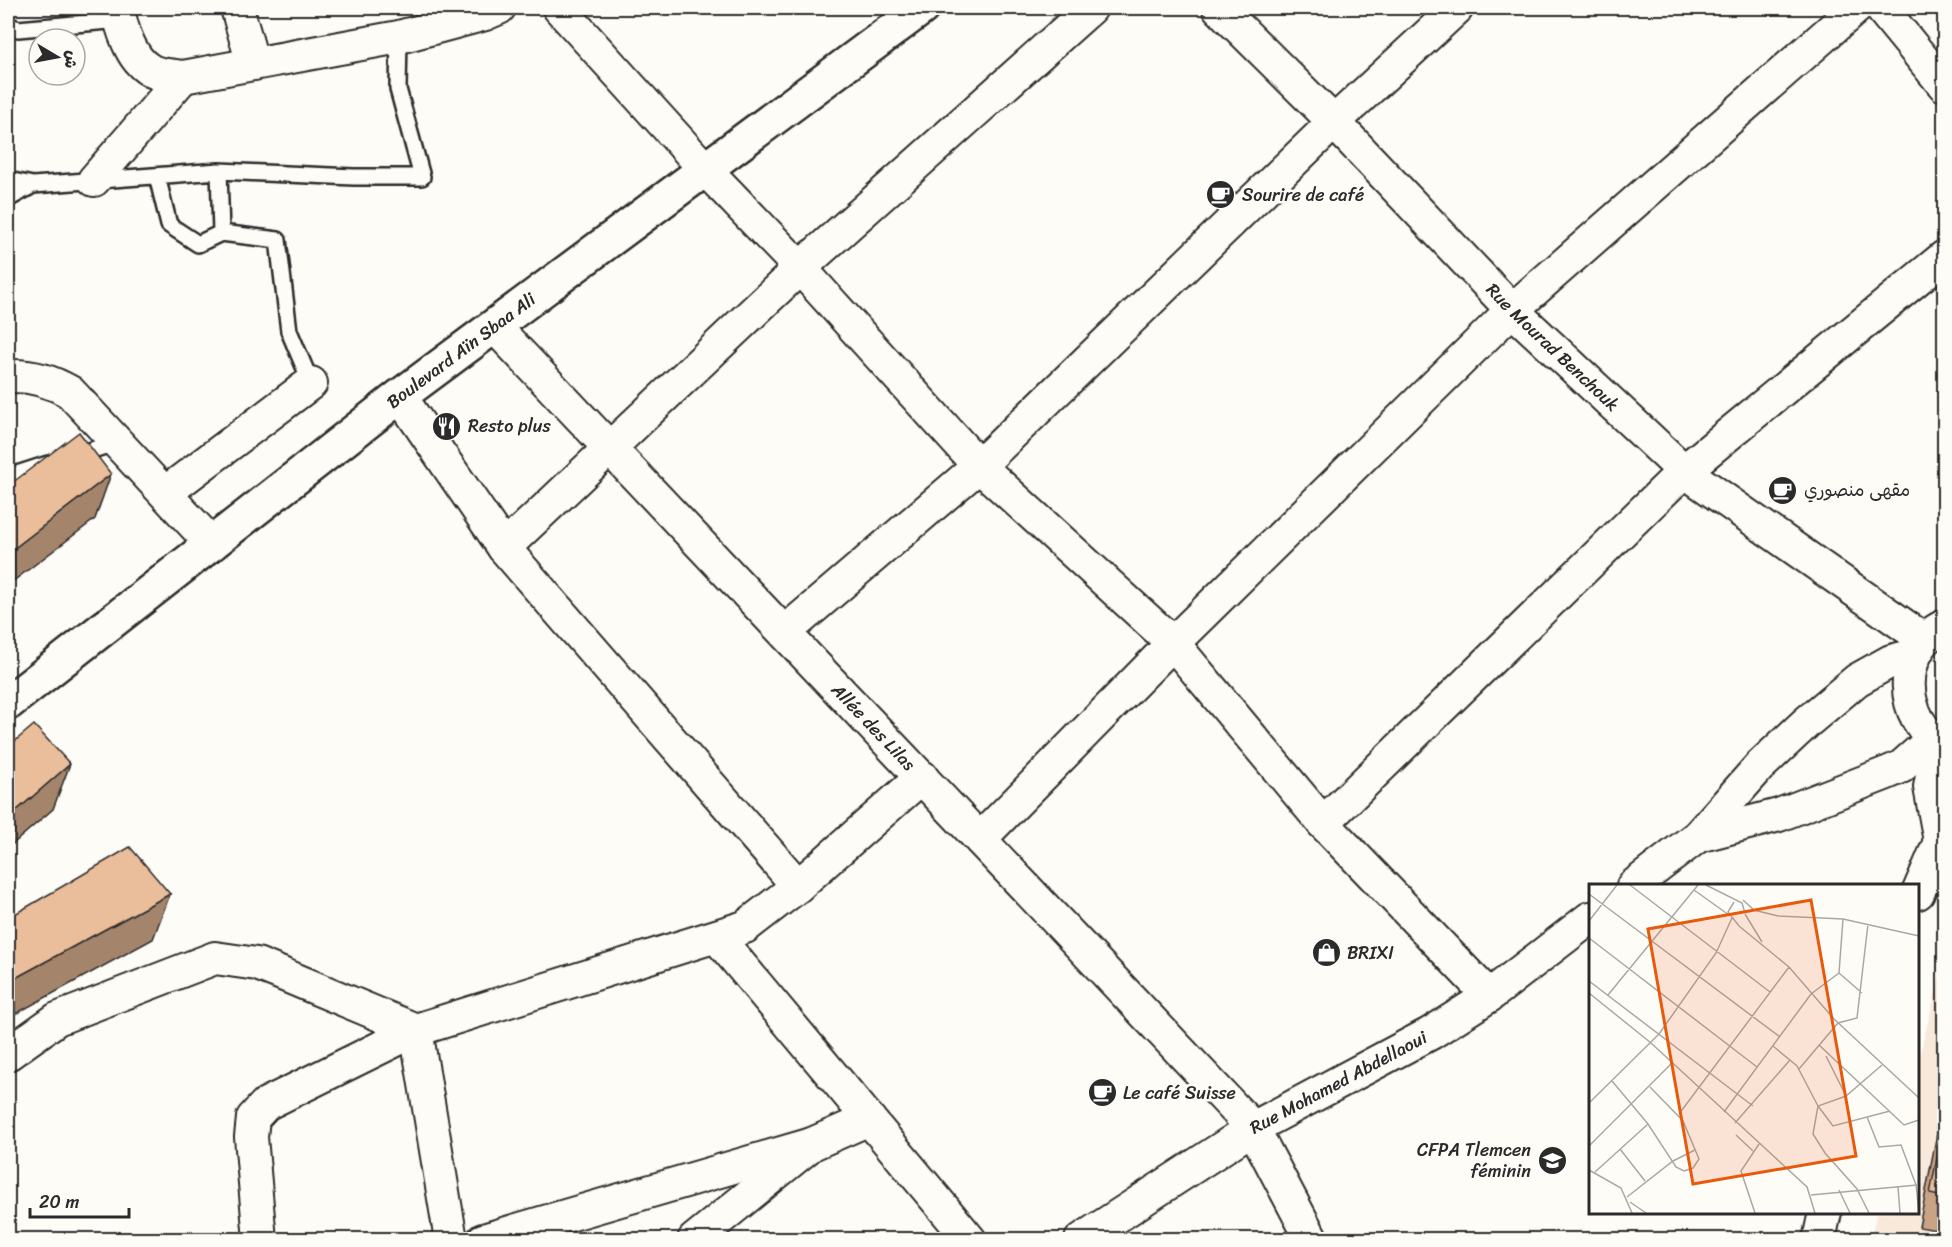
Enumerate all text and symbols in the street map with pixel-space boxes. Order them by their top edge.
north arrow [27,27,87,87]
text: ش [55,48,87,71]
cafe icon: Sourire de café [1205,179,1237,211]
place label: Sourire de café [1242,179,1364,211]
street label: Rue Mourad Benchouk [1478,275,1627,419]
street label: Boulevard Aïn Sbaa Ali [379,283,544,417]
restaurant icon: Resto plus [431,410,463,442]
place label: Resto plus [468,410,551,442]
cafe icon: مقهى منصوري [1767,474,1799,506]
place label: مقهى منصوري [1804,474,1910,506]
street label: Allée des Lilas [823,675,924,779]
inset map [1589,884,1919,1214]
shop icon: BRIXI [1310,937,1342,969]
place label: BRIXI [1347,937,1394,969]
street label: Rue Mohamed Abdellaoui [1244,1021,1434,1143]
cafe icon: Le café Suisse [1086,1077,1118,1109]
place label: Le café Suisse [1123,1077,1236,1109]
place label: CFPA Tlemcen féminin [1417,1134,1531,1187]
school or university icon: CFPA Tlemcen féminin [1536,1144,1568,1176]
scale bar [30,1181,129,1219]
text: 20 m [39,1186,79,1218]

